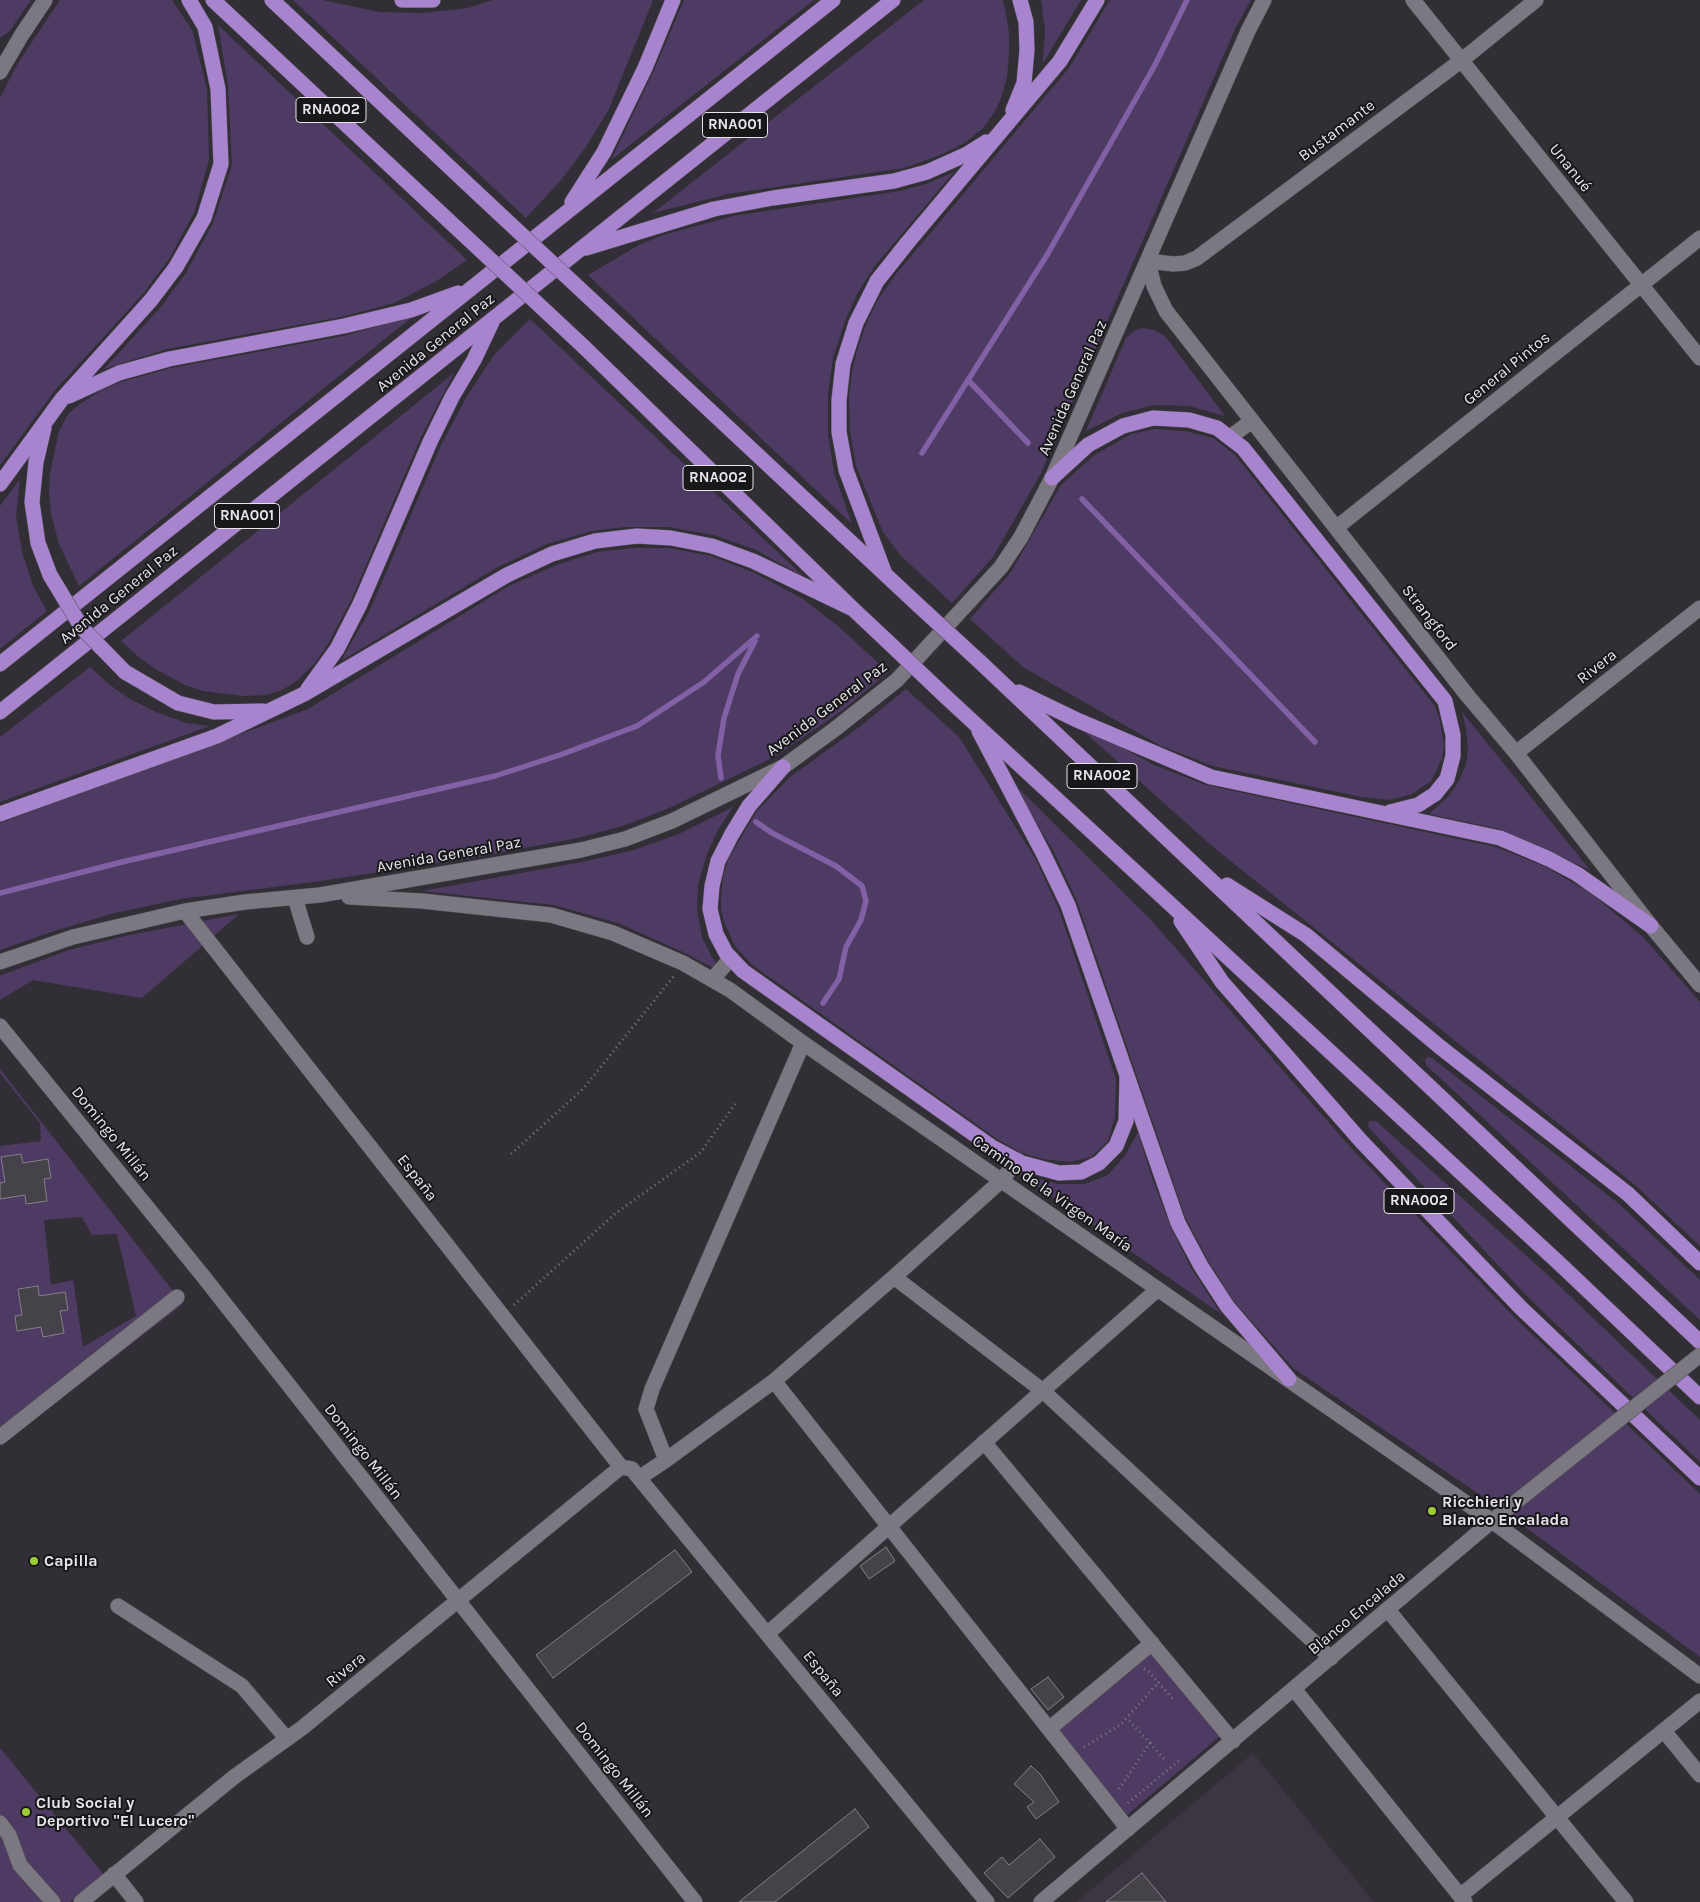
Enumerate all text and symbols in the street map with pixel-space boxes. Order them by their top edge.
street label: Bustamante [1295,96,1379,166]
road number: RNA002 [296,98,366,122]
road number: RNA001 [702,112,768,138]
street label: Unanué [1545,140,1595,196]
street label: Avenida General Paz [373,290,499,396]
street label: Avenida General Paz [1035,317,1111,459]
street label: General Pintos [1460,328,1554,410]
road number: RNA002 [683,466,753,490]
road number: RNA001 [214,504,280,528]
street label: Avenida General Paz [56,542,182,648]
street label: Strangford [1397,581,1461,655]
street label: Rivera [1573,645,1621,689]
street label: Avenida General Paz [763,657,891,761]
road number: RNA002 [1067,764,1137,788]
street label: Avenida General Paz [375,833,523,877]
street label: Domingo Millán [67,1083,155,1185]
street label: Camino de la Virgen María [968,1131,1136,1257]
street label: España [393,1151,441,1205]
road number: RNA002 [1384,1188,1454,1214]
street label: Domingo Millán [320,1400,406,1504]
place label: Ricchieri y Blanco Encalada [1442,1492,1569,1530]
marker: Ricchieri y Blanco Encalada [1426,1505,1438,1517]
place label: Capilla [44,1551,98,1571]
marker: Capilla [28,1555,40,1567]
street label: Blanco Encalada [1304,1567,1410,1659]
street label: España [799,1647,847,1701]
street label: Rivera [322,1648,370,1692]
street label: Domingo Millán [571,1718,657,1822]
place label: Club Social y Deportivo "El Lucero" [36,1793,194,1831]
marker: Club Social y Deportivo "El Lucero" [20,1806,32,1818]

